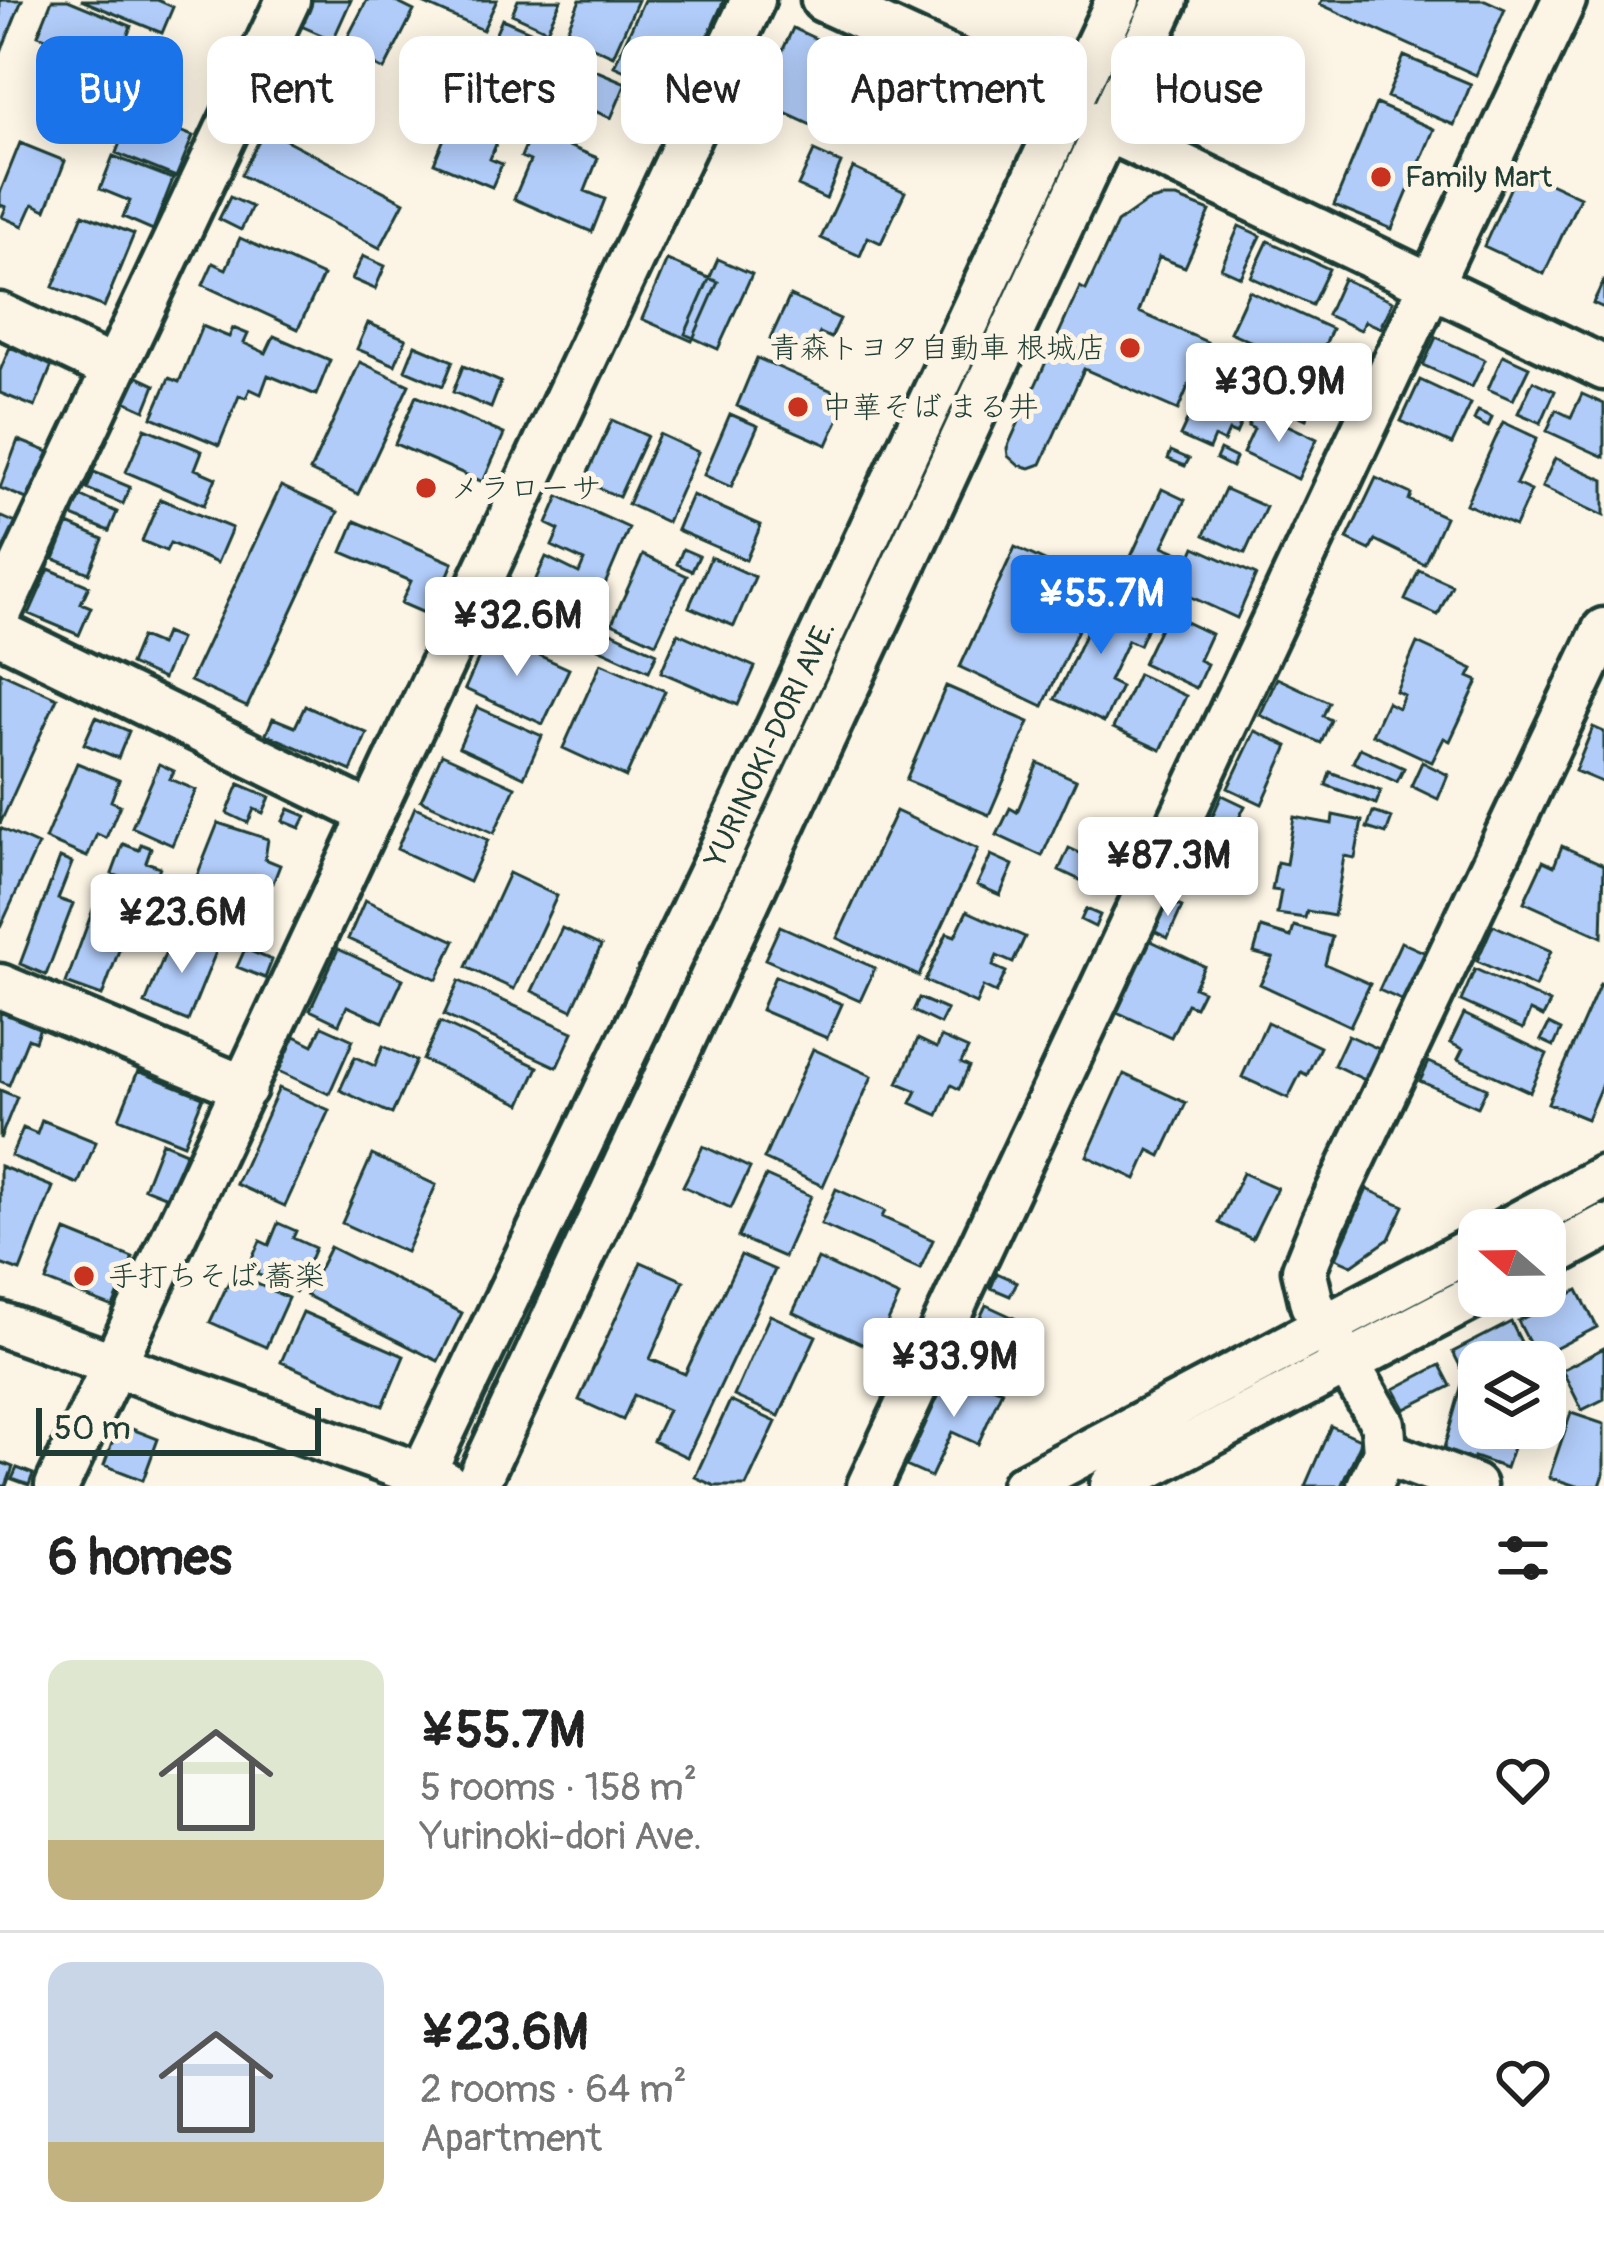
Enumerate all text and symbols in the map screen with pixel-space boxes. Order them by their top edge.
chip: Buy [36,36,183,144]
chip: Rent [207,36,375,144]
chip: Filters [399,36,597,144]
chip: New [621,36,783,144]
chip: Apartment [807,36,1087,144]
chip: House [1111,36,1305,144]
place label: Family Mart [1405,159,1553,196]
marker: Family Mart [1368,164,1394,190]
place label: 青森トヨタ自動車 根城店 [769,330,1106,367]
marker: 青森トヨタ自動車 根城店 [1117,335,1143,361]
pin: ¥30.9M [1181,343,1377,445]
text: ¥30.9M [1213,357,1345,406]
place label: 中華そば まる井 [822,389,1039,426]
marker: 中華そば まる井 [785,394,811,420]
place label: メラローサ [450,470,601,507]
marker: メラローサ [413,475,439,501]
pin: ¥55.7M [1003,555,1199,657]
text: ¥55.7M [1038,569,1164,618]
pin: ¥32.6M [419,577,615,679]
text: ¥32.6M [452,591,582,640]
street label: YURINOKI-DORI AVE. [697,615,844,874]
pin: ¥87.3M [1070,817,1266,919]
text: ¥87.3M [1105,831,1231,880]
pin: ¥23.6M [84,874,280,976]
text: ¥23.6M [118,888,246,937]
north arrow [1458,1209,1566,1317]
map controls [1458,1209,1566,1449]
place label: 手打ちそば 蕎楽 [108,1258,325,1295]
marker: 手打ちそば 蕎楽 [71,1263,97,1289]
pin: ¥33.9M [856,1318,1052,1420]
text: ¥33.9M [890,1332,1018,1381]
button: layers [1458,1341,1566,1449]
scale bar [36,1402,321,1455]
text: 50 m [54,1408,131,1449]
icon: filters [1490,1525,1556,1591]
text: 6 homes [48,1526,232,1590]
text: ¥55.7M [420,1699,586,1763]
icon: home [144,1708,288,1852]
icon: heart [1490,1747,1556,1813]
text: 5 rooms · 158 m² [420,1763,697,1812]
text: Yurinoki-dori Ave. [420,1812,702,1861]
text: ¥23.6M [420,2001,588,2065]
icon: home [144,2010,288,2154]
icon: heart [1490,2049,1556,2115]
text: 2 rooms · 64 m² [420,2065,687,2114]
text: Apartment [420,2114,602,2163]

